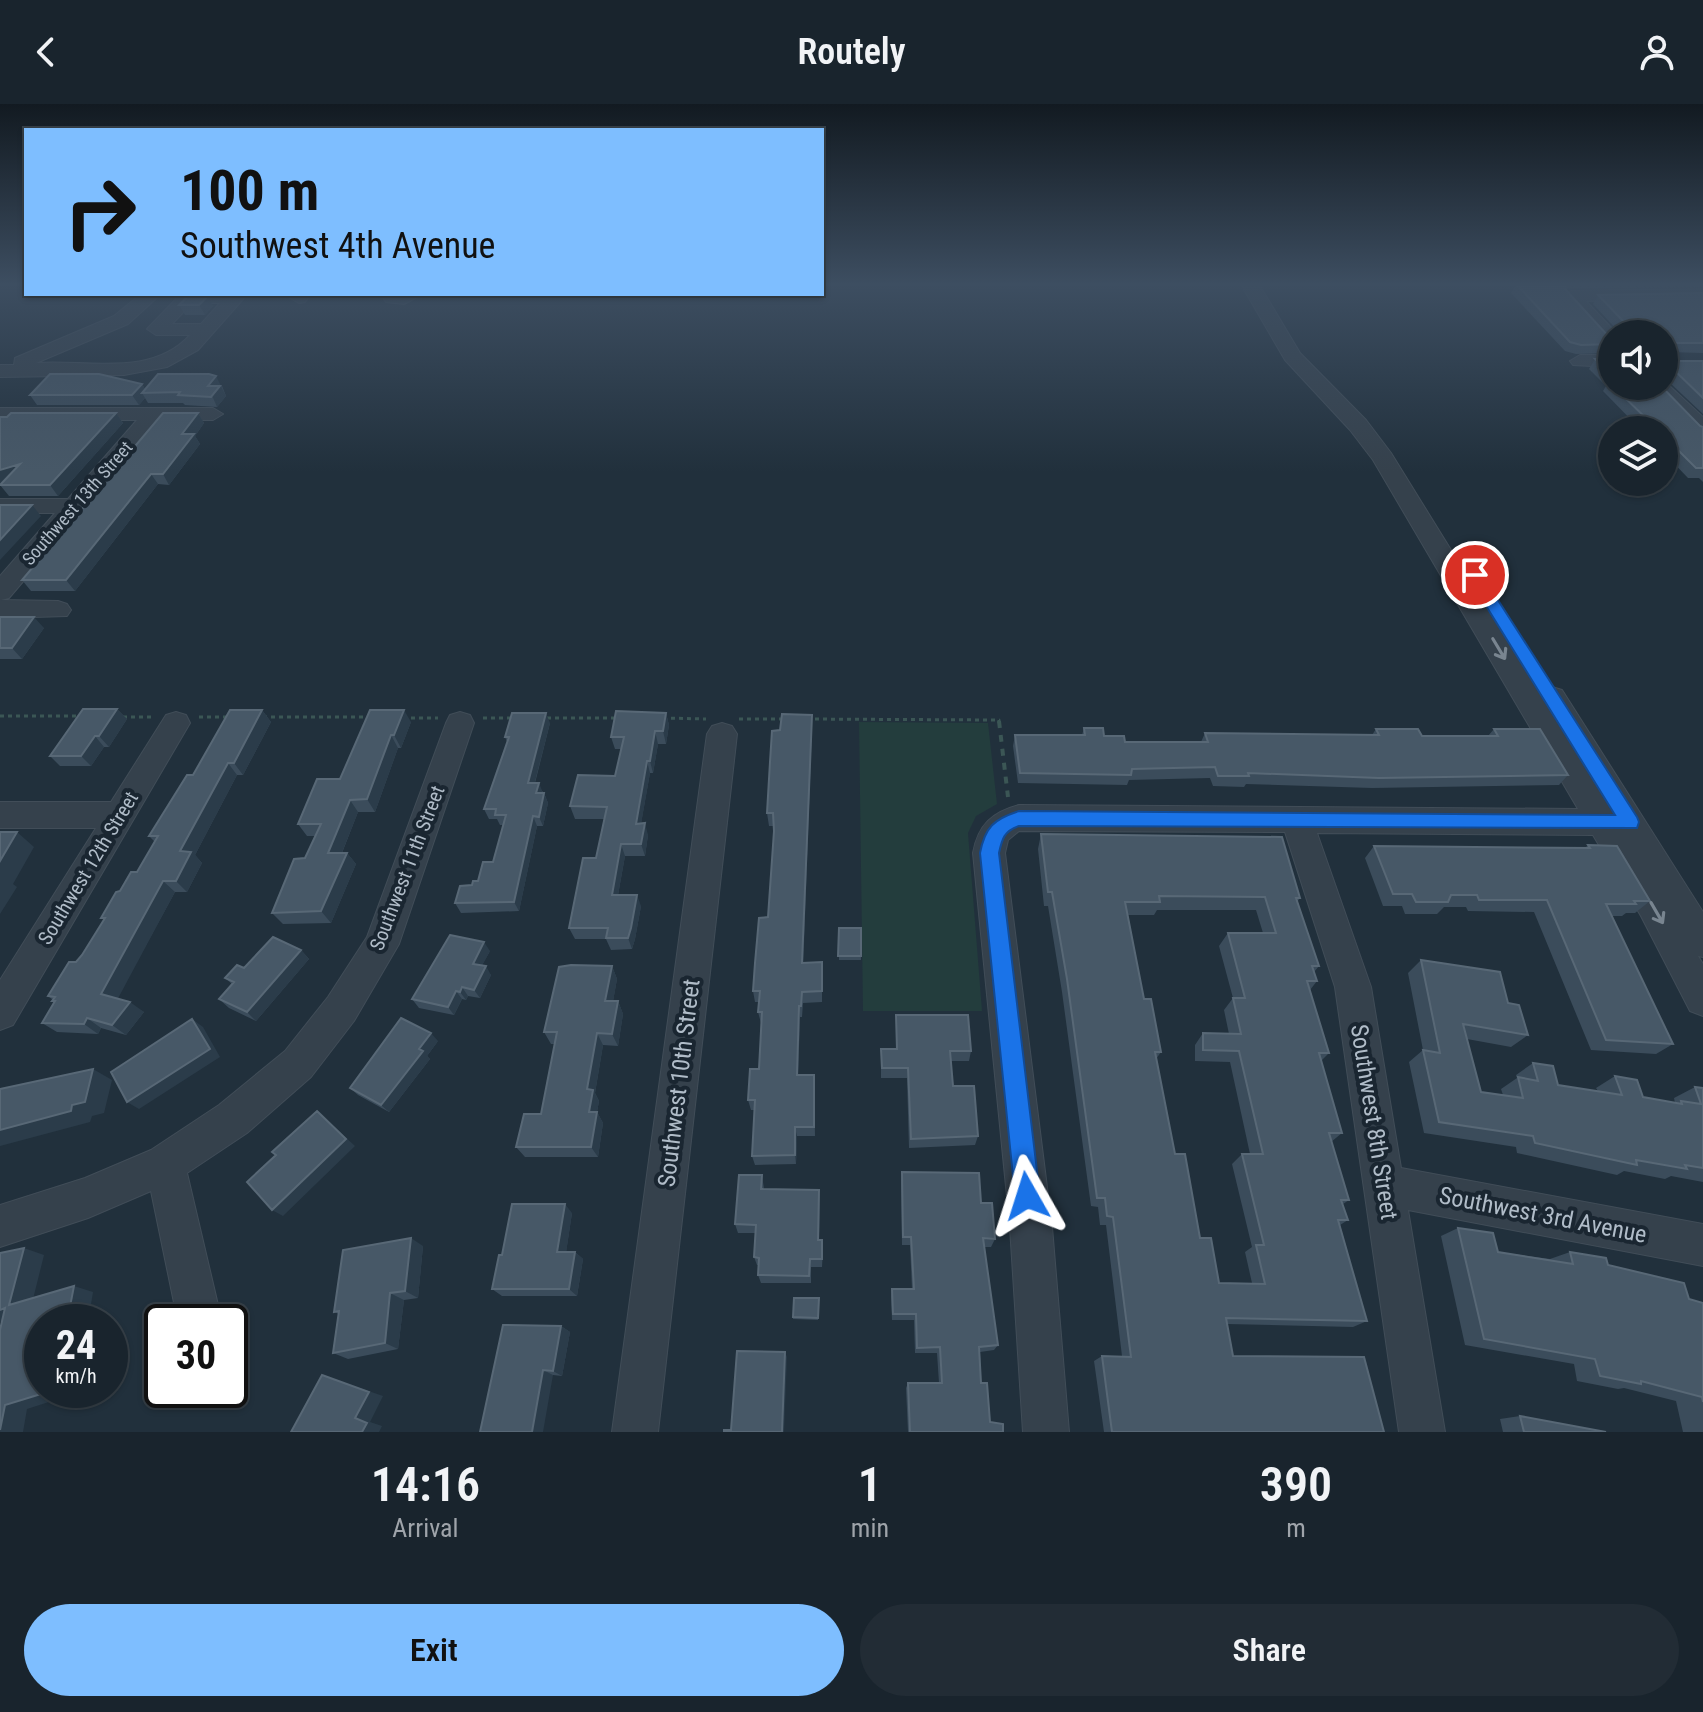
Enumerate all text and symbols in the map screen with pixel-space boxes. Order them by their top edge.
icon: back [24,30,68,74]
icon: person [1635,30,1679,74]
text: Routely [797,31,906,73]
text: 100 m [180,158,319,224]
icon: right [48,160,152,264]
text: Southwest 4th Avenue [180,225,496,267]
map controls [1598,320,1678,496]
button: sound [1598,320,1678,400]
button: layers [1598,416,1678,496]
street label: Southwest 13th Street [18,437,136,569]
pin [1441,541,1509,609]
icon: arrive [1453,553,1497,597]
one-way arrow [1491,637,1507,660]
street label: Southwest 11th Street [365,782,449,954]
street label: Southwest 12th Street [33,787,143,949]
one-way arrow [1649,901,1665,924]
street label: Southwest 10th Street [652,977,706,1189]
street label: Southwest 8th Street [1345,1022,1403,1222]
position arrow [985,1154,1069,1238]
street label: Southwest 3rd Avenue [1437,1181,1649,1249]
speed limit sign: 30 [144,1304,248,1408]
text: 24 [56,1322,96,1369]
text: km/h [55,1364,97,1388]
text: 14:16 [371,1456,480,1513]
text: 1 [858,1456,882,1513]
text: 390 [1260,1456,1332,1513]
text: Arrival [392,1513,459,1543]
text: min [851,1513,889,1543]
text: m [1286,1513,1306,1543]
button: Exit [24,1604,844,1696]
button: Share [860,1604,1679,1696]

